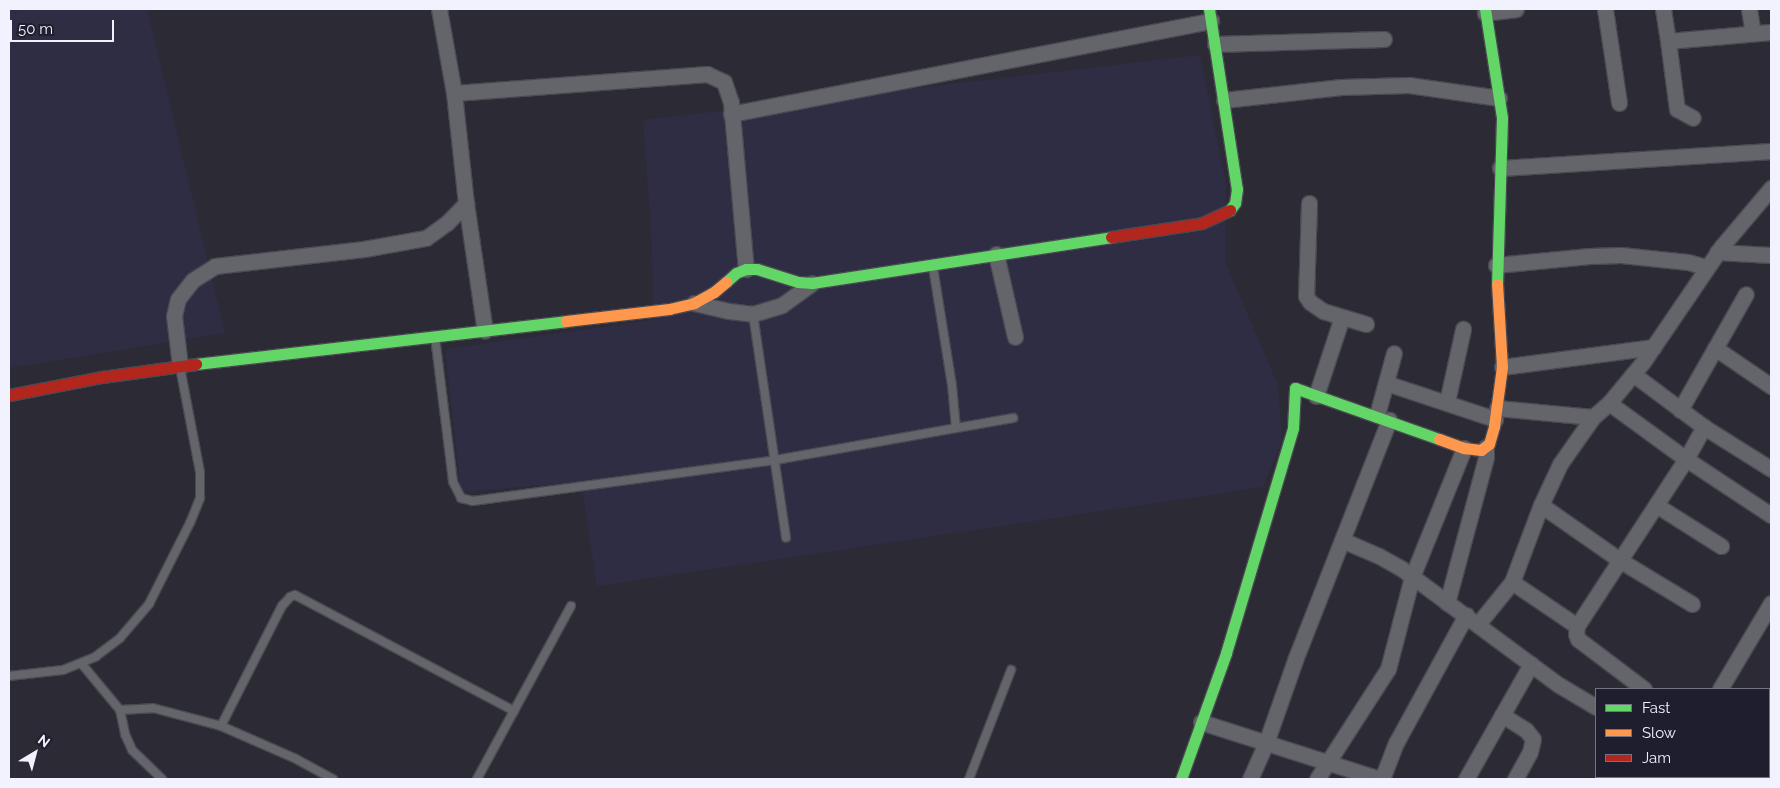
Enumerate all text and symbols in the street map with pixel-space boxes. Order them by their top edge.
scale bar [12,10,116,42]
text: 50 m [18,20,53,38]
legend [1595,688,1770,778]
text: Fast [1642,699,1670,717]
text: Slow [1642,724,1676,742]
north arrow [10,728,60,778]
text: N [35,731,53,751]
text: Jam [1642,749,1671,767]

